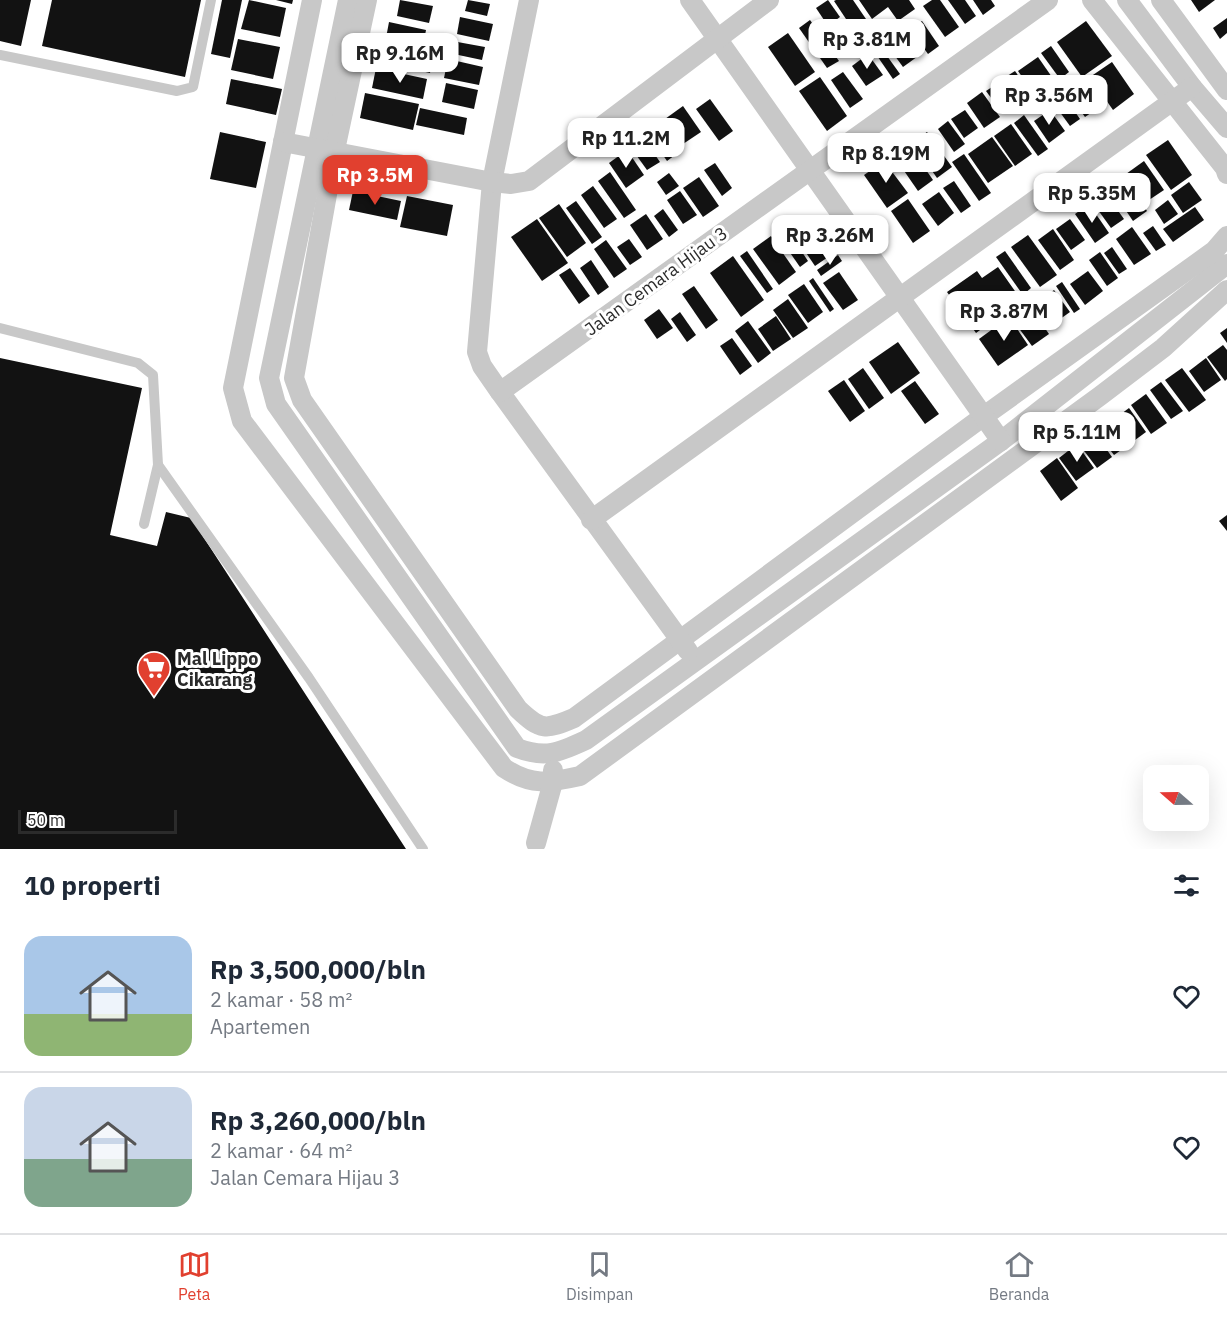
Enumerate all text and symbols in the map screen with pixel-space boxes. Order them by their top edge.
pin: Rp 3.81M [805,19,929,70]
text: Rp 3.81M [823,25,911,52]
pin: Rp 9.16M [338,33,462,84]
text: Rp 9.16M [356,39,444,66]
pin: Rp 3.56M [987,75,1111,126]
text: Rp 3.56M [1005,81,1093,108]
pin: Rp 11.2M [564,118,688,169]
text: Rp 11.2M [582,124,670,151]
pin: Rp 8.19M [824,133,948,184]
text: Rp 8.19M [842,139,930,166]
pin: Rp 3.5M [320,155,430,206]
text: Rp 3.5M [337,161,413,188]
pin: Rp 5.35M [1030,173,1154,224]
text: Rp 5.35M [1048,179,1136,206]
pin: Rp 3.26M [768,215,892,266]
street label: Jalan Cemara Hijau 3 [580,221,732,341]
text: Rp 3.26M [786,221,874,248]
pin: Rp 3.87M [942,291,1066,342]
text: Rp 3.87M [960,297,1048,324]
pin: Rp 5.11M [1015,412,1139,463]
text: Rp 5.11M [1033,418,1121,445]
place label: Mal Lippo Cikarang [177,647,258,691]
supermarket icon: Mal Lippo Cikarang [136,650,172,697]
north arrow [1143,765,1209,831]
map controls [1143,765,1209,831]
scale bar [18,807,177,834]
text: 50 m [27,810,64,830]
text: 10 properti [24,868,161,902]
icon: filters [1170,869,1203,902]
text: Rp 3,500,000/bln [210,952,426,986]
icon: home [72,960,144,1032]
icon: heart [1170,980,1203,1013]
text: 2 kamar · 58 m² [210,986,352,1013]
text: Apartemen [210,1013,310,1040]
text: Rp 3,260,000/bln [210,1103,426,1137]
icon: home [72,1111,144,1183]
icon: heart [1170,1131,1203,1164]
text: 2 kamar · 64 m² [210,1137,352,1164]
text: Jalan Cemara Hijau 3 [210,1164,400,1191]
tab: Peta [178,1248,211,1304]
tab: Disimpan [566,1248,633,1304]
tab: Beranda [989,1248,1049,1304]

